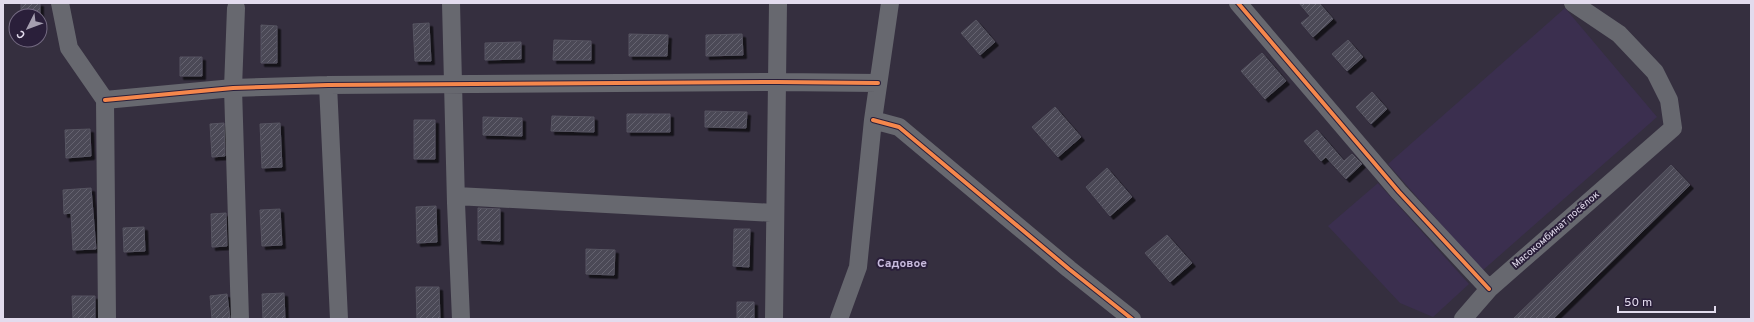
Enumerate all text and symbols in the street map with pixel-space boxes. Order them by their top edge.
north arrow [8,8,48,48]
text: С [14,27,29,41]
street label: Мясокомбинат посёлок [1510,188,1603,272]
district label: Садовое [877,256,927,272]
scale bar [1618,288,1715,314]
text: 50 m [1624,295,1652,311]

